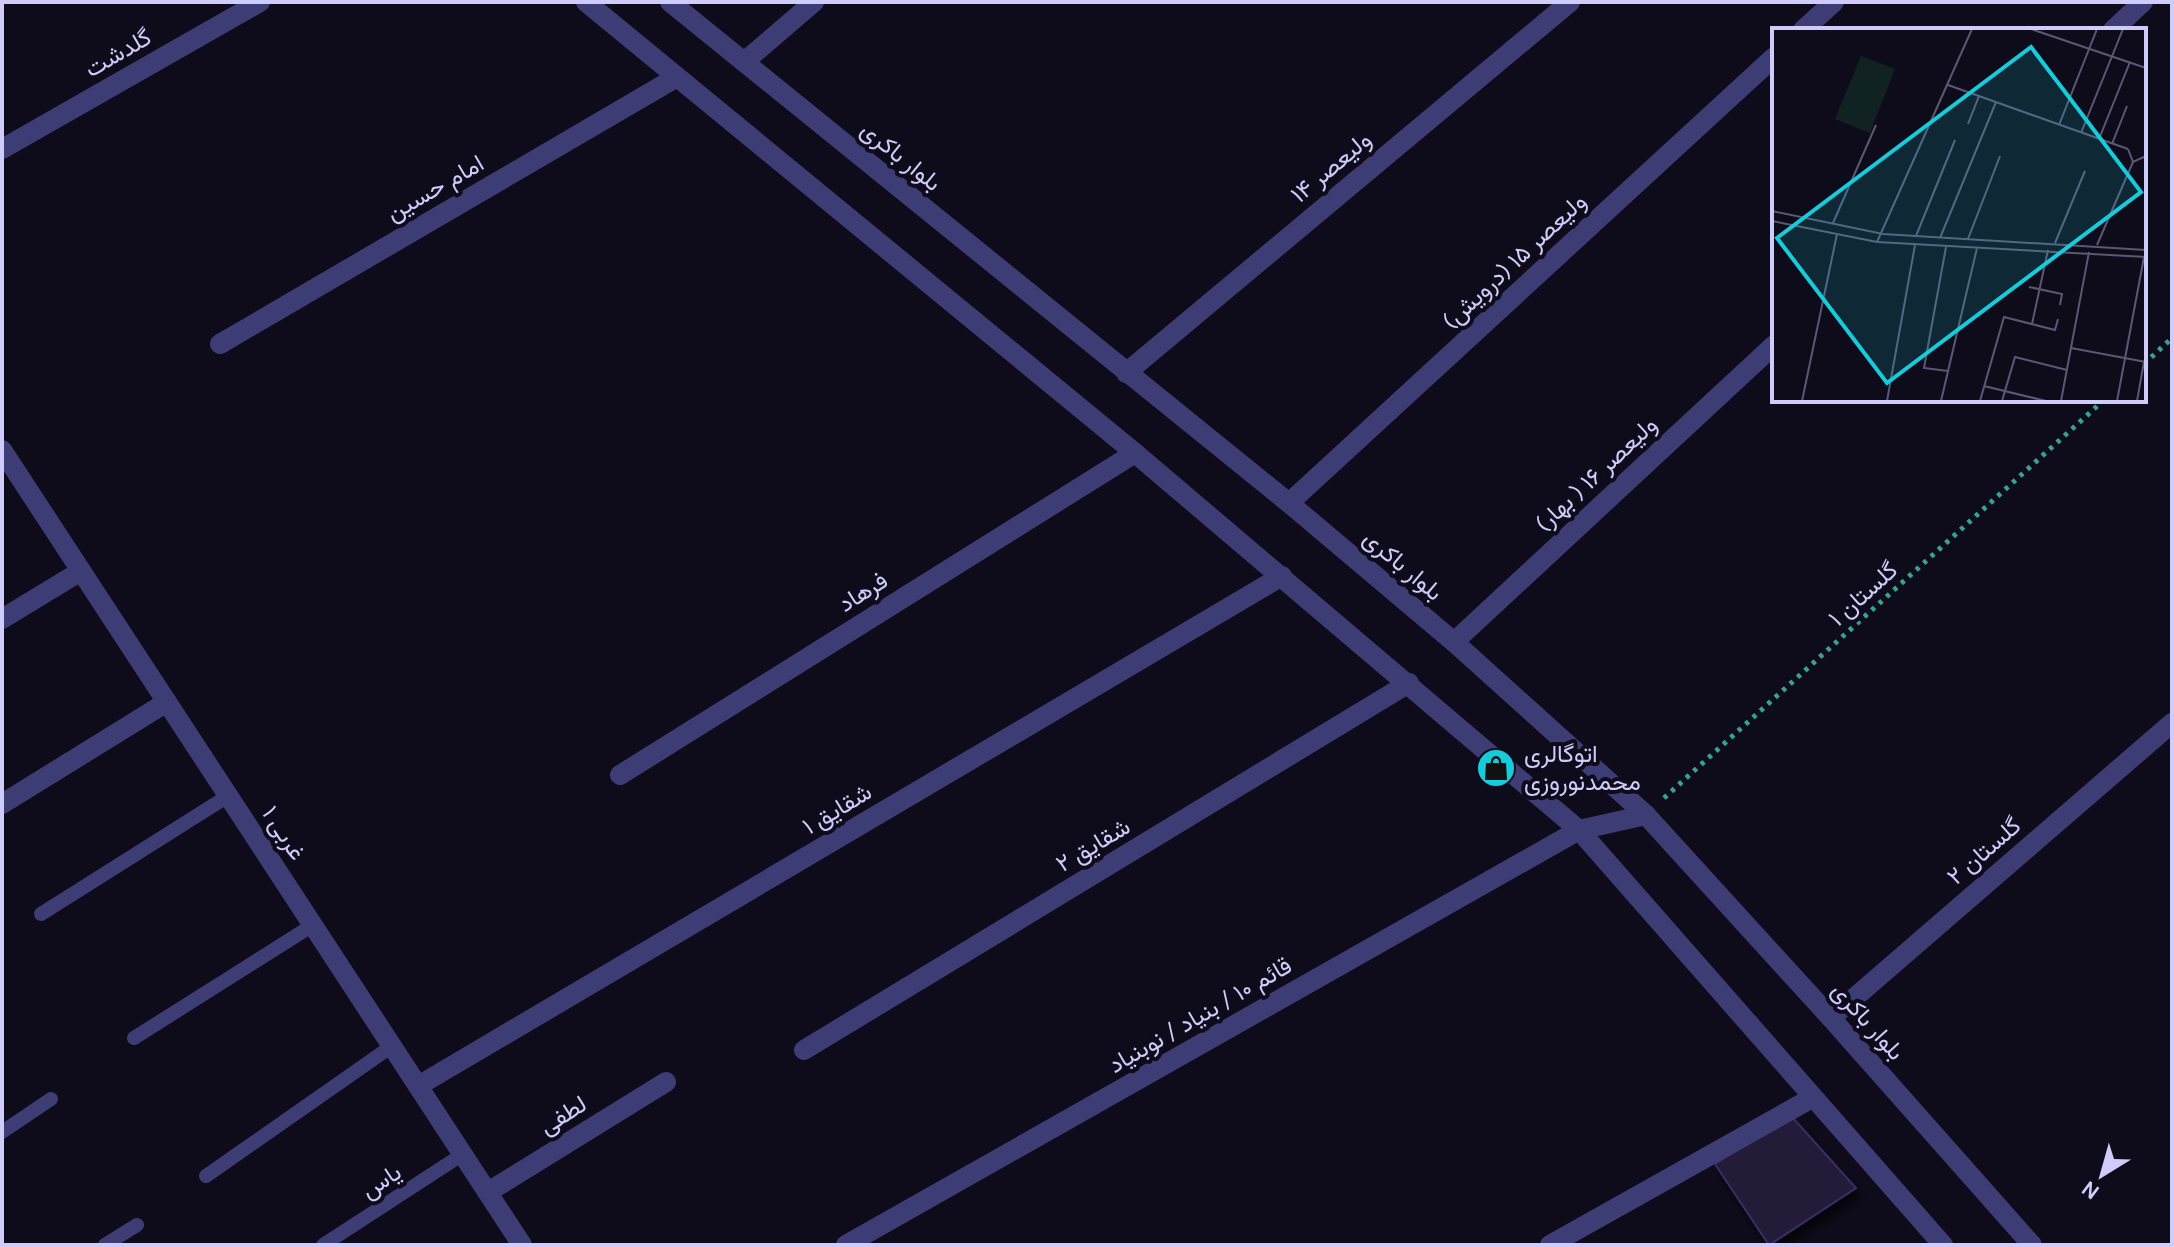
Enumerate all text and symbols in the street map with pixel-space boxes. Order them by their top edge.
street label: گلدشت [80,23,156,83]
inset map [1772,28,2146,402]
street label: بلوار باکری [855,115,947,198]
street label: ولیعصر ۱۴ [1285,125,1378,209]
street label: امام حسین [381,149,490,229]
street label: ولیعصر ۱۵ (درویش) [1436,187,1592,336]
street label: ولیعصر ۱۶ ( بهار) [1529,410,1663,538]
street label: بلوار باکری [1357,524,1448,607]
street label: گلستان ۱ [1823,556,1903,632]
street label: فرهاد [833,566,893,619]
place label: اتوگالری محمدنوروزی [1524,740,1641,797]
shop icon: اتوگالری محمدنوروزی [1475,747,1517,789]
street label: شقایق ۱ [797,777,877,841]
street label: ۱ غربی [255,801,312,866]
street label: گلستان ۲ [1941,811,2027,891]
street label: شقایق ۲ [1051,812,1135,878]
street label: قائم ۱۰ / بنیاد / نوبنیاد [1103,951,1298,1081]
street label: بلوار باکری [1825,976,1910,1066]
street label: لطفی [534,1090,592,1140]
north arrow [2062,1135,2142,1215]
street label: یاس [356,1158,406,1204]
text: N [2076,1175,2105,1205]

